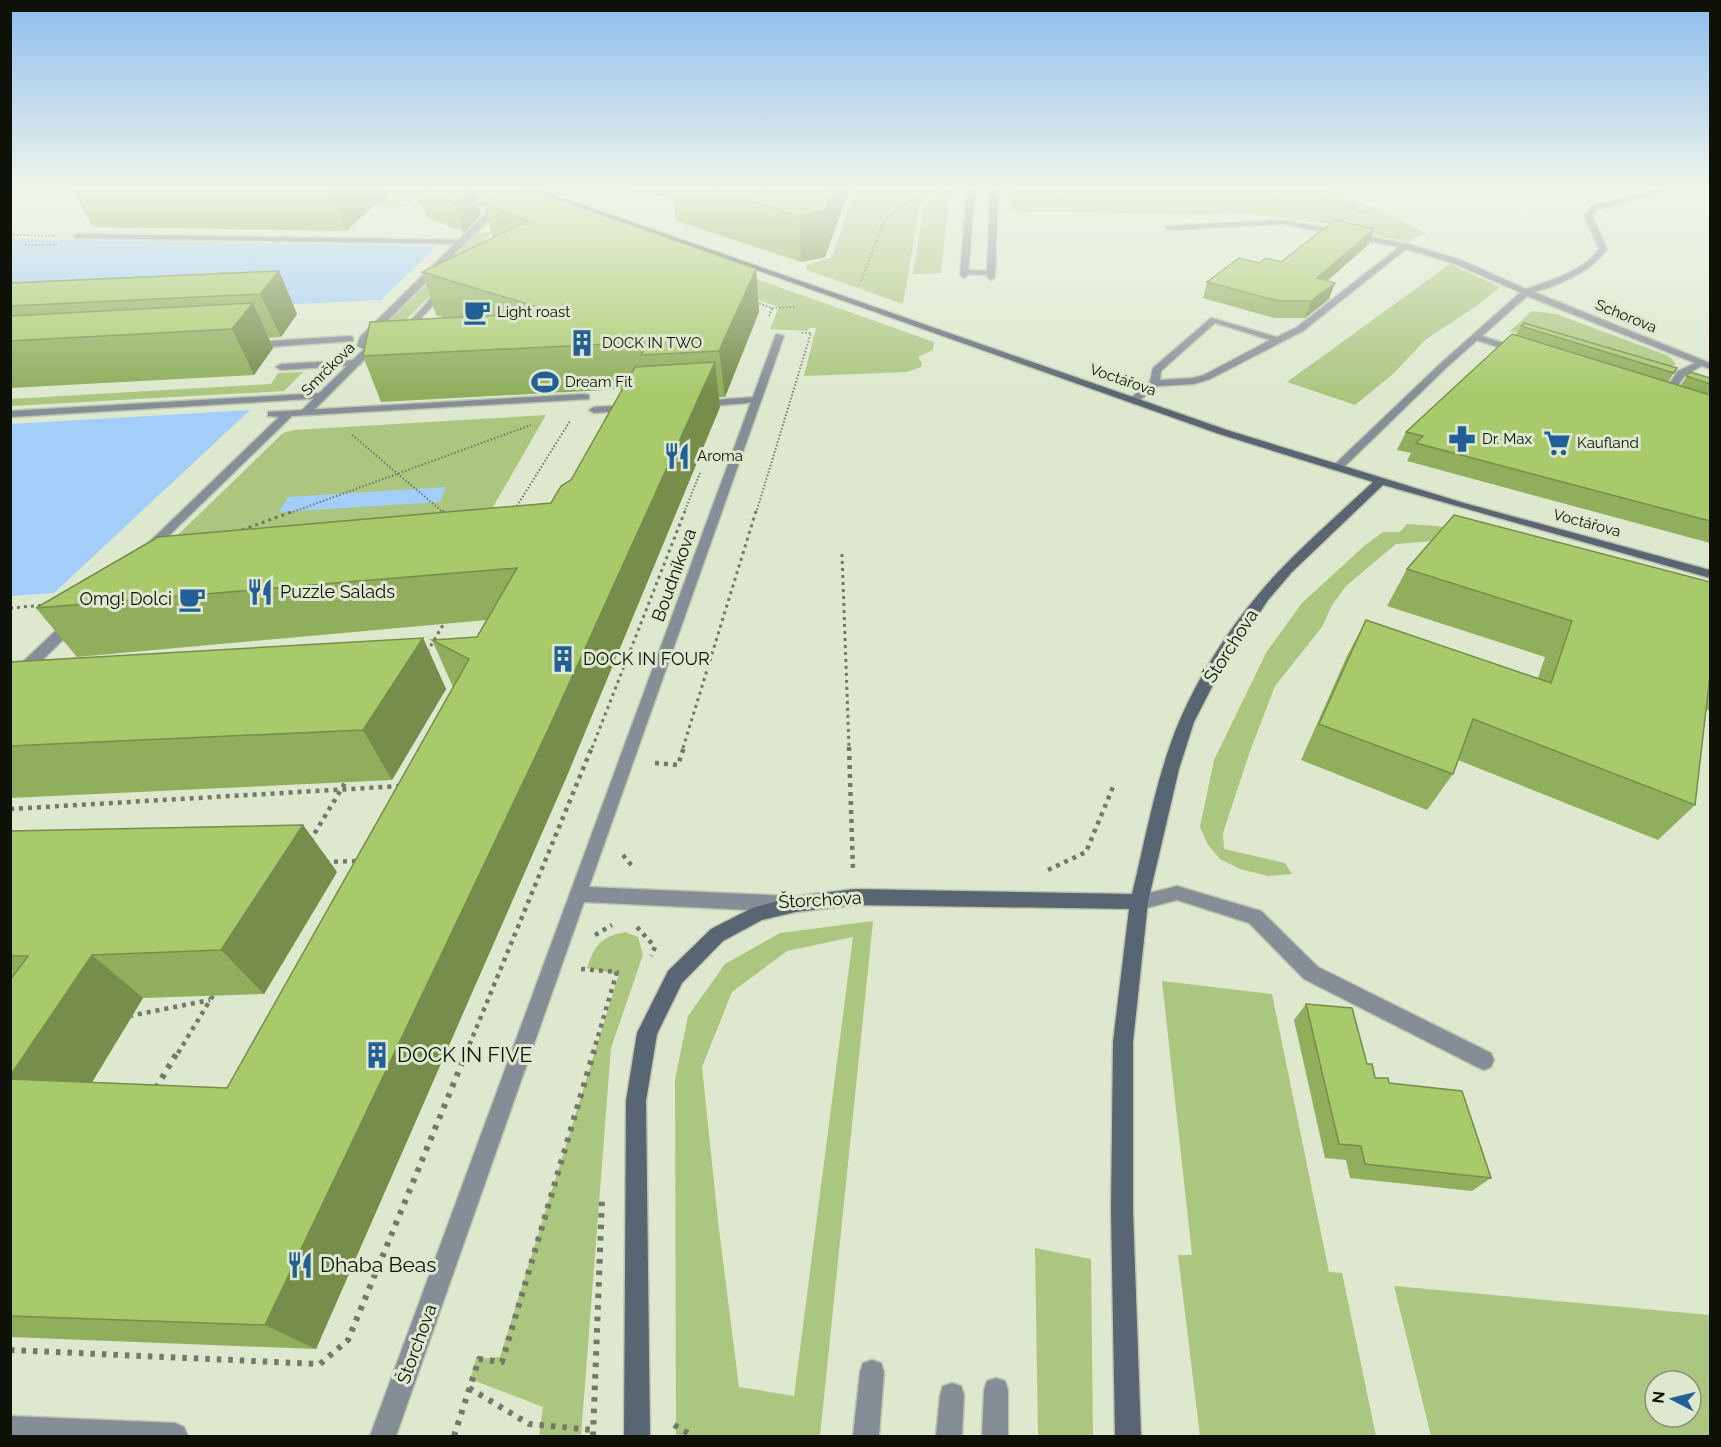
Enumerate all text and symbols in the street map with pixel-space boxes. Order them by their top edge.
street label: Schorova [1593,296,1659,336]
cafe icon: Light roast [462,297,492,327]
place label: Light roast [497,303,570,321]
building icon: DOCK IN TWO [567,328,597,358]
place label: DOCK IN TWO [602,334,702,352]
street label: Smrčkova [297,338,359,400]
street label: Voctářova [1087,360,1159,400]
sports icon: Dream Fit [530,367,560,397]
place label: Dream Fit [565,373,632,391]
pharmacy icon: Dr. Max [1447,424,1477,454]
supermarket icon: Kaufland [1542,428,1572,458]
place label: Dr. Max [1482,430,1532,448]
place label: Kaufland [1577,434,1639,452]
restaurant icon: Aroma [662,441,692,471]
place label: Aroma [697,447,743,465]
street label: Voctářova [1551,505,1623,541]
street label: Boudníkova [647,525,700,624]
restaurant icon: Puzzle Salads [245,577,275,607]
place label: Puzzle Salads [280,581,395,602]
cafe icon: Omg! Dolci [177,584,207,614]
place label: Omg! Dolci [79,588,172,609]
street label: Štorchova [1198,605,1262,686]
building icon: DOCK IN FOUR [548,644,578,674]
place label: DOCK IN FOUR [583,648,710,669]
street label: Štorchova [778,886,862,912]
building icon: DOCK IN FIVE [362,1040,392,1070]
place label: DOCK IN FIVE [397,1042,532,1067]
restaurant icon: Dhaba Beas [285,1250,315,1280]
place label: Dhaba Beas [320,1252,436,1277]
street label: Štorchova [391,1301,441,1387]
north arrow [1643,1369,1703,1429]
text: N [1648,1390,1669,1404]

